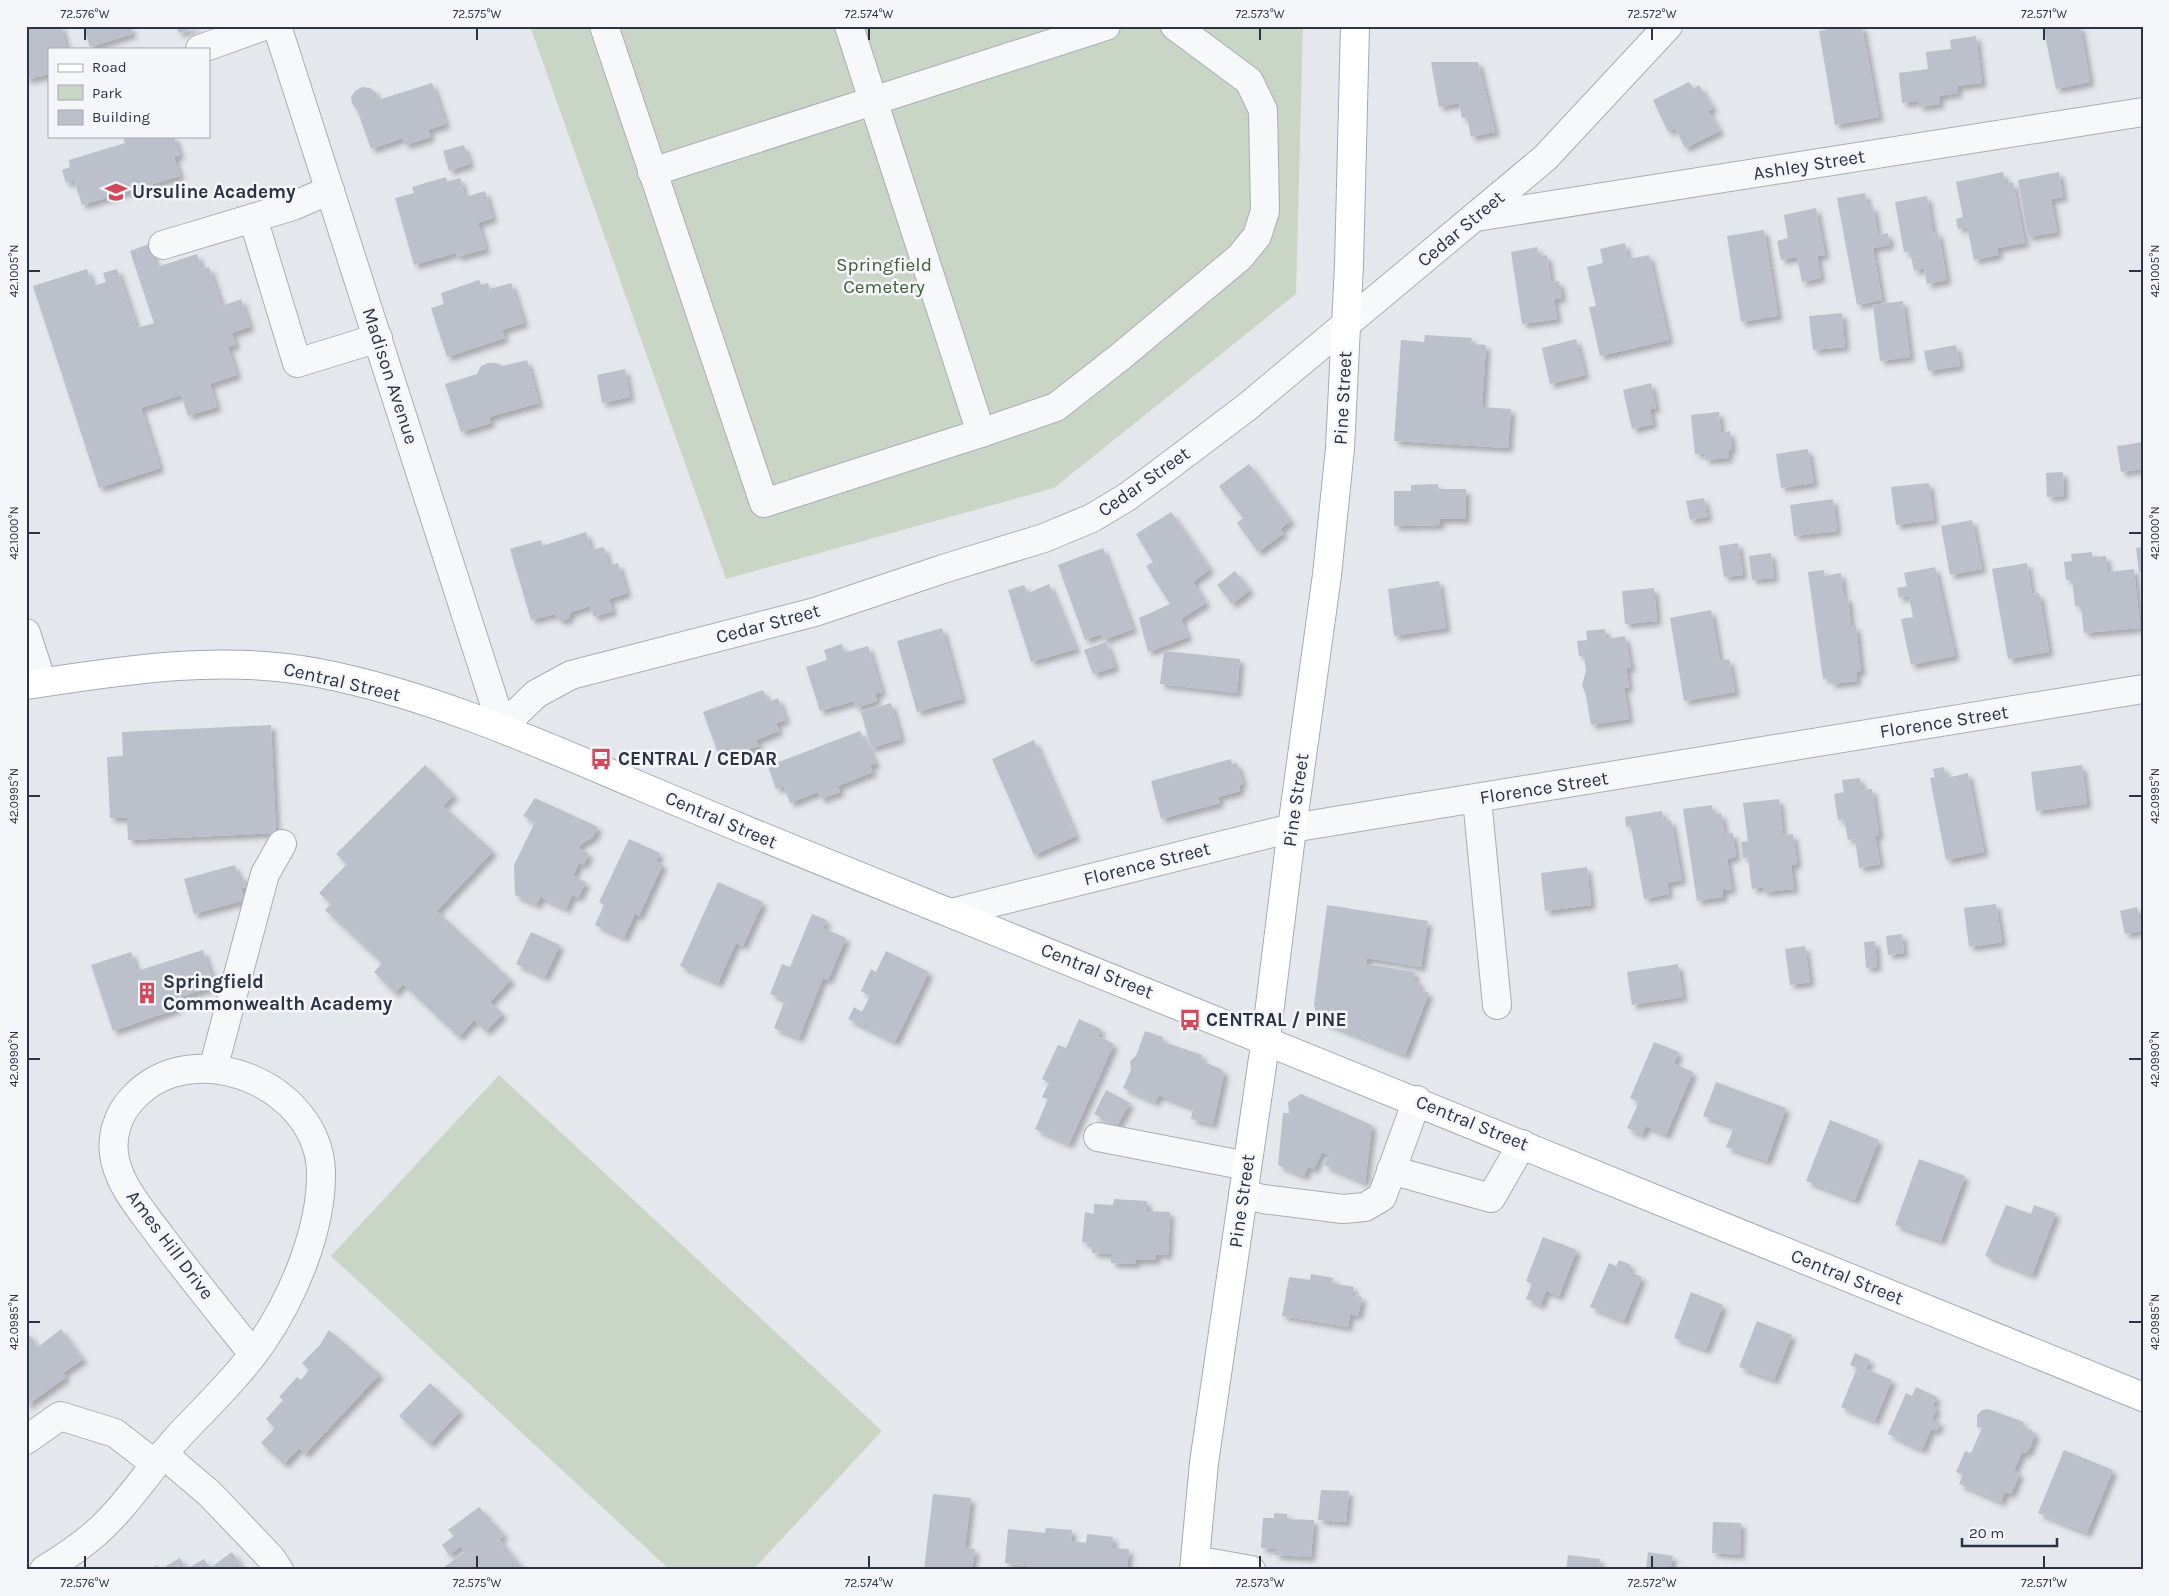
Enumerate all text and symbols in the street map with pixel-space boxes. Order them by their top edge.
text: 72.576°W [61,7,110,21]
text: 72.575°W [453,7,502,21]
text: 72.574°W [845,7,894,21]
text: 72.573°W [1235,7,1285,21]
text: 72.572°W [1628,7,1677,21]
text: 72.571°W [2021,7,2067,21]
legend [48,48,210,138]
text: Road [92,58,127,76]
text: Park [92,84,122,102]
text: Building [92,108,150,126]
street label: Ashley Street [1751,145,1867,185]
school or university icon: Ursuline Academy [103,179,129,205]
place label: Ursuline Academy [132,181,296,203]
street label: Cedar Street [1413,186,1509,272]
text: 42.1005°N [7,244,21,298]
text: 42.1005°N [2148,244,2162,298]
park label: Springfield Cemetery [836,254,932,298]
street label: Madison Avenue [358,305,422,447]
street label: Pine Street [1330,350,1356,446]
street label: Cedar Street [1094,442,1194,522]
text: 42.1000°N [7,506,21,560]
text: 42.1000°N [2148,506,2162,560]
street label: Cedar Street [714,600,822,648]
street label: Central Street [281,658,403,706]
street label: Florence Street [1878,701,2010,743]
bus stop icon: CENTRAL / CEDAR [588,746,614,772]
place label: CENTRAL / CEDAR [618,748,777,770]
street label: Pine Street [1279,752,1313,848]
street label: Florence Street [1478,767,1610,809]
text: 42.0995°N [7,768,21,824]
text: 42.0995°N [2148,768,2162,824]
street label: Central Street [662,787,780,853]
street label: Florence Street [1081,838,1213,890]
street label: Central Street [1038,938,1156,1004]
place label: Springfield Commonwealth Academy [163,971,393,1015]
building icon: Springfield Commonwealth Academy [134,980,160,1006]
bus stop icon: CENTRAL / PINE [1177,1007,1203,1033]
place label: CENTRAL / PINE [1206,1009,1347,1031]
text: 42.0990°N [7,1031,21,1087]
text: 42.0990°N [2148,1031,2162,1087]
street label: Central Street [1413,1090,1531,1156]
street label: Pine Street [1225,1153,1259,1249]
street label: Ames Hill Drive [122,1186,218,1304]
street label: Central Street [1788,1244,1906,1310]
text: 42.0985°N [7,1294,21,1350]
text: 42.0985°N [2148,1294,2162,1350]
scale bar [1962,1516,2056,1548]
text: 20 m [1969,1524,2004,1542]
text: 72.576°W [61,1576,110,1590]
text: 72.575°W [453,1576,502,1590]
text: 72.574°W [845,1576,894,1590]
text: 72.573°W [1235,1576,1285,1590]
text: 72.572°W [1628,1576,1677,1590]
text: 72.571°W [2021,1576,2067,1590]

